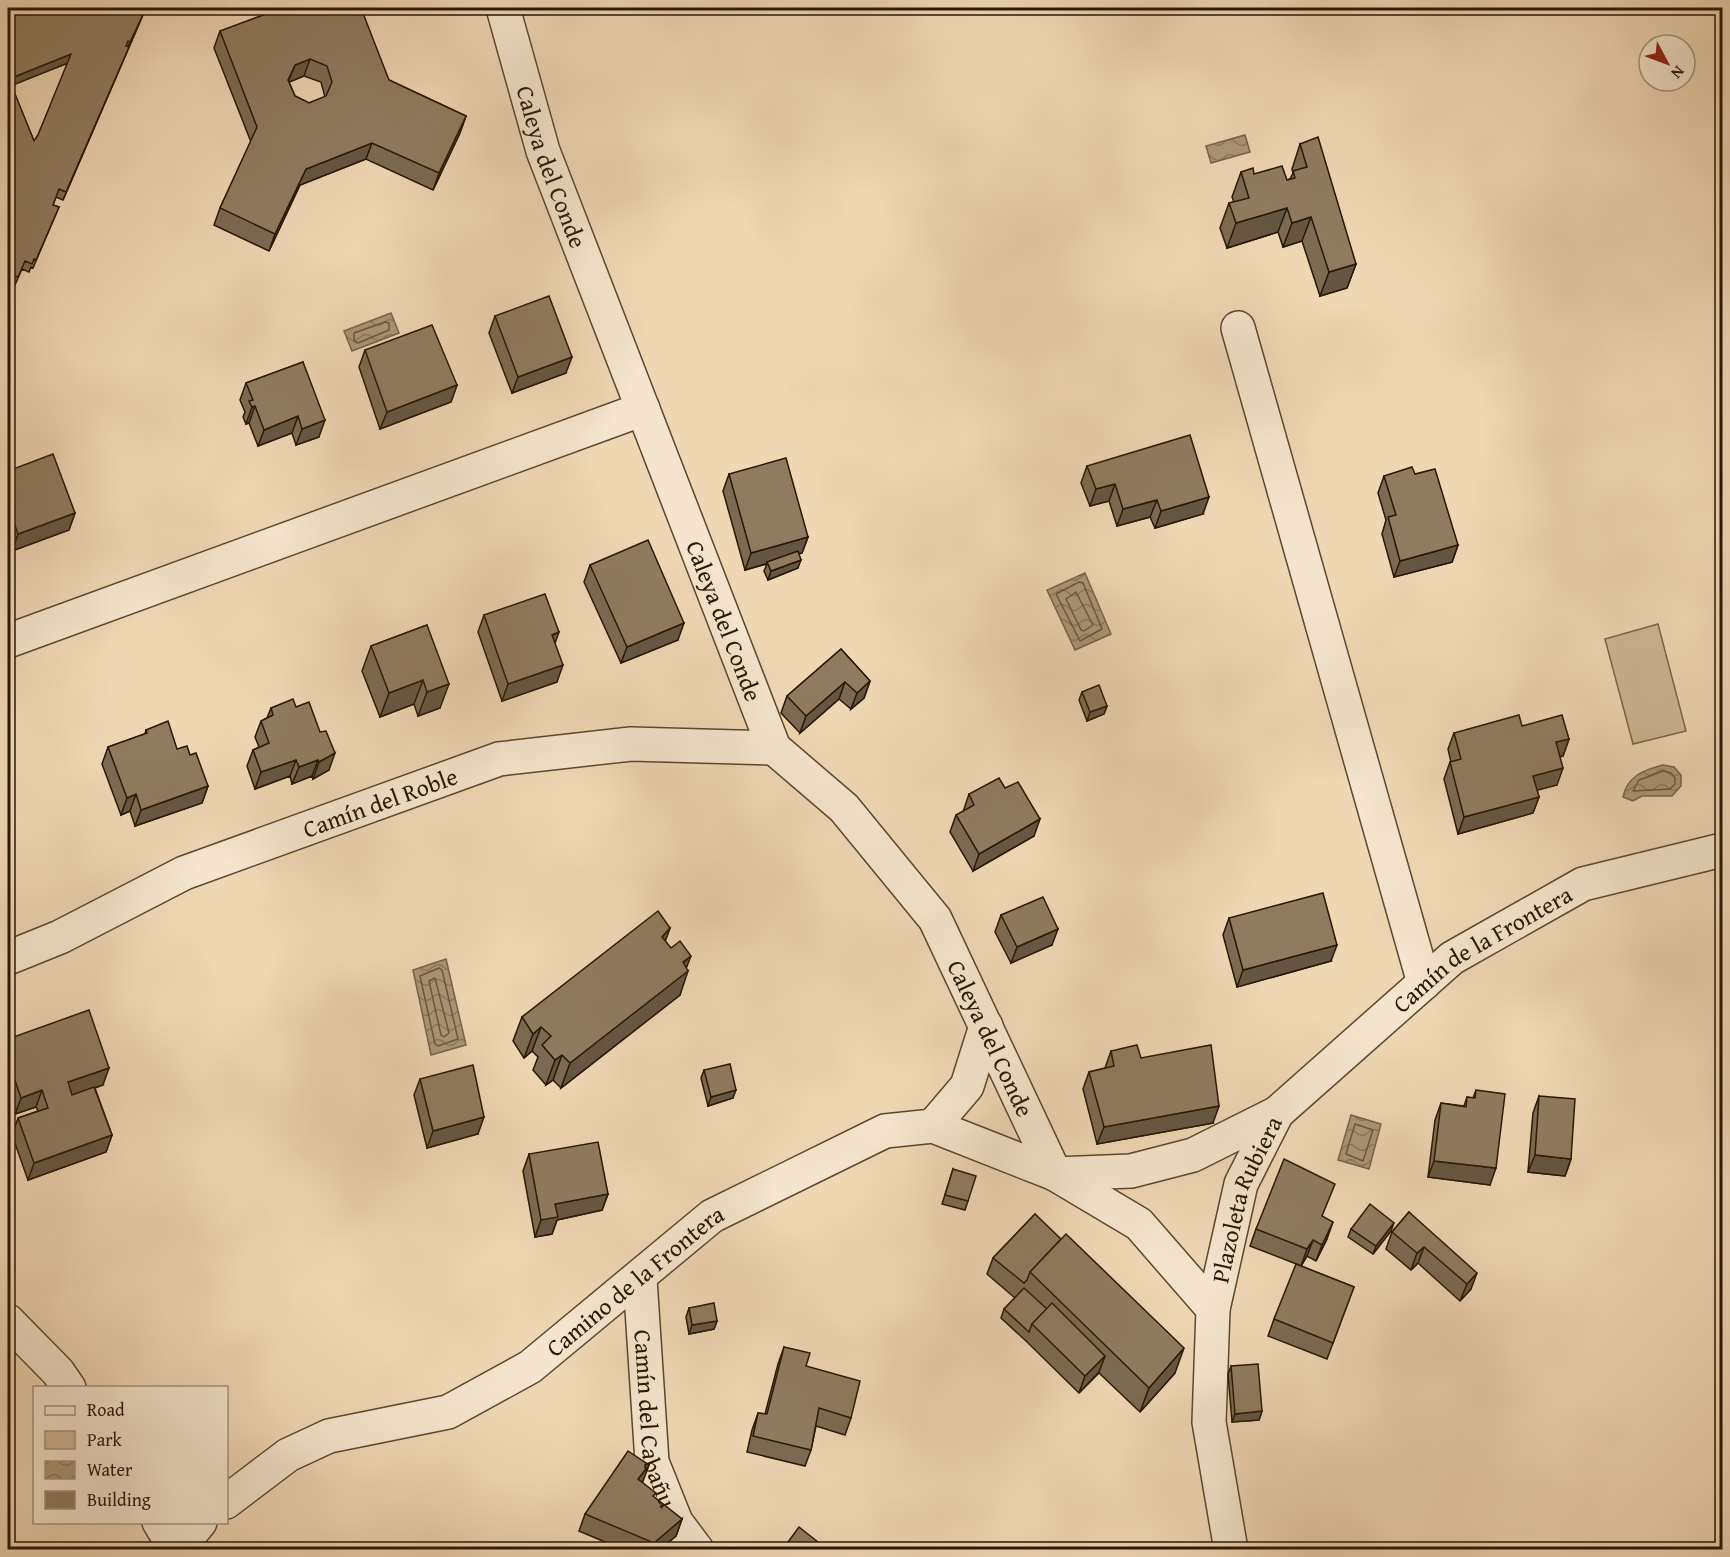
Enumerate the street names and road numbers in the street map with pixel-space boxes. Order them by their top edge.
street label: Caleya del Conde [508,81,596,253]
street label: Caleya del Conde [678,535,772,706]
street label: Camín del Roble [298,758,462,846]
street label: Camín de la Frontera [1384,876,1579,1021]
street label: Caleya del Conde [939,954,1043,1122]
street label: Plazoleta Rubiera [1202,1109,1291,1286]
street label: Camino de la Frontera [538,1195,730,1365]
street label: Camín del Cabañu [626,1329,686,1513]

